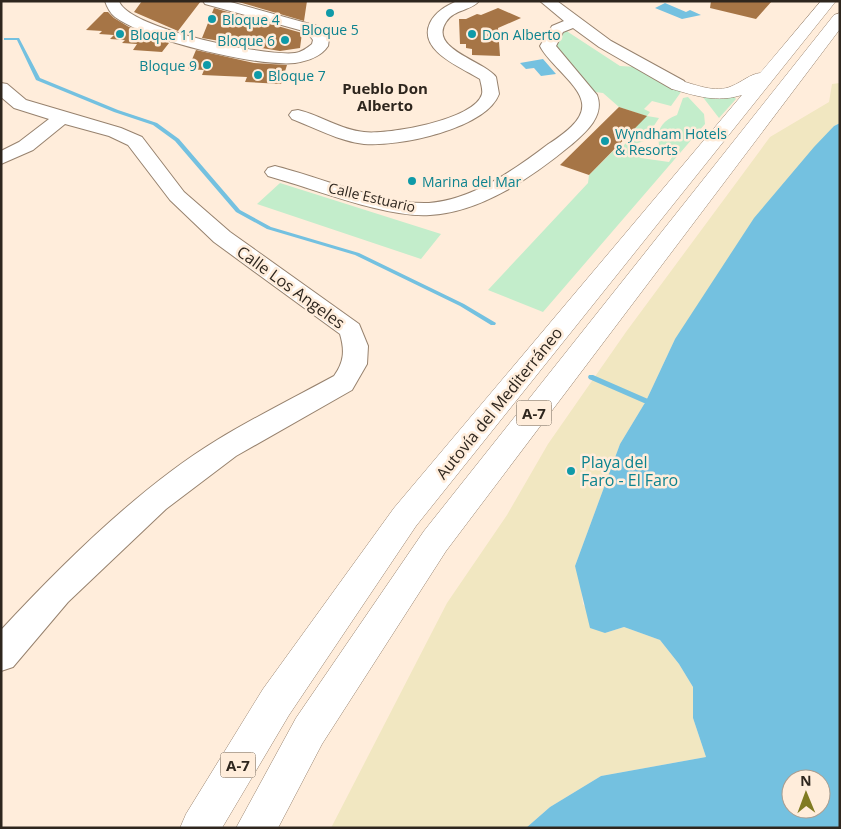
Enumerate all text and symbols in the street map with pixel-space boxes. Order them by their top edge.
marker: Bloque 5 [324,7,336,19]
place label: Bloque 4 [222,10,280,29]
marker: Bloque 4 [206,13,218,25]
place label: Bloque 5 [301,20,359,39]
place label: Bloque 11 [130,25,196,44]
place label: Don Alberto [482,25,561,44]
marker: Bloque 11 [114,28,126,40]
marker: Don Alberto [466,28,478,40]
place label: Bloque 6 [217,31,275,50]
marker: Bloque 6 [279,34,291,46]
place label: Bloque 9 [139,56,197,75]
marker: Bloque 9 [201,59,213,71]
place label: Bloque 7 [268,66,326,85]
marker: Bloque 7 [252,69,264,81]
district label: Pueblo Don Alberto [342,78,428,115]
place label: Wyndham Hotels & Resorts [615,124,727,159]
marker: Wyndham Hotels & Resorts [599,135,611,147]
place label: Marina del Mar [422,172,522,191]
marker: Marina del Mar [406,175,418,187]
street label: Calle Estuario [327,178,417,216]
street label: Calle Los Angeles [233,240,349,334]
street label: Autovía del Mediterráneo [431,322,567,484]
road number: A-7 [516,400,552,426]
place label: Playa del Faro - El Faro [581,451,678,491]
marker: Playa del Faro - El Faro [565,465,577,477]
road number: A-7 [220,752,256,778]
north arrow [781,769,831,819]
text: N [800,771,812,790]

